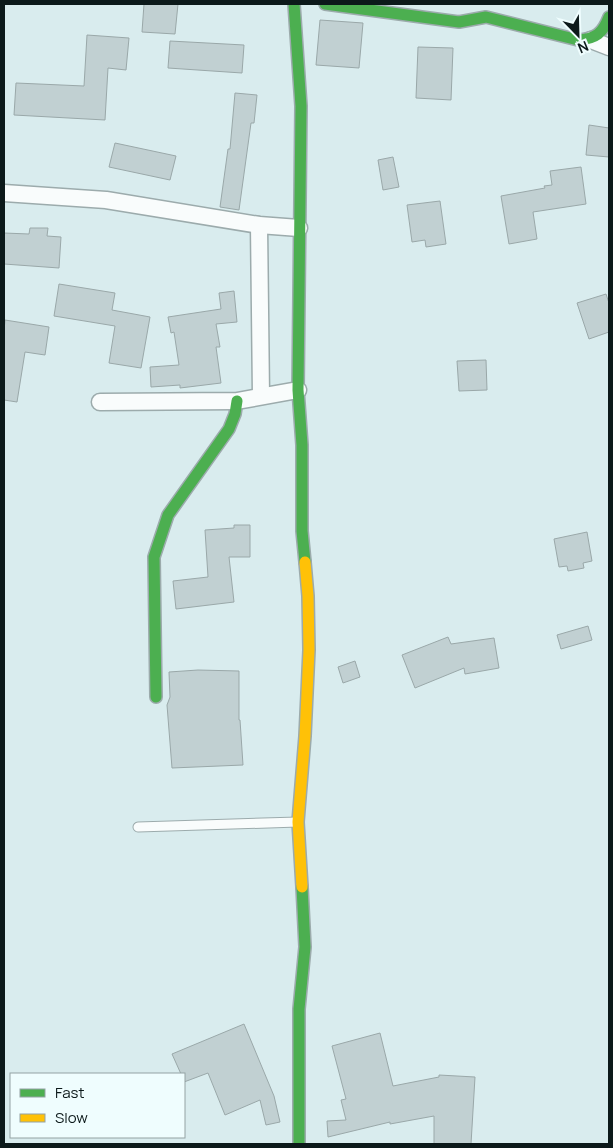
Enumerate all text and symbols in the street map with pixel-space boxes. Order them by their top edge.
north arrow [553,10,603,60]
text: N [575,37,592,58]
legend [10,1073,185,1138]
text: Fast [55,1082,84,1103]
text: Slow [55,1107,88,1128]

